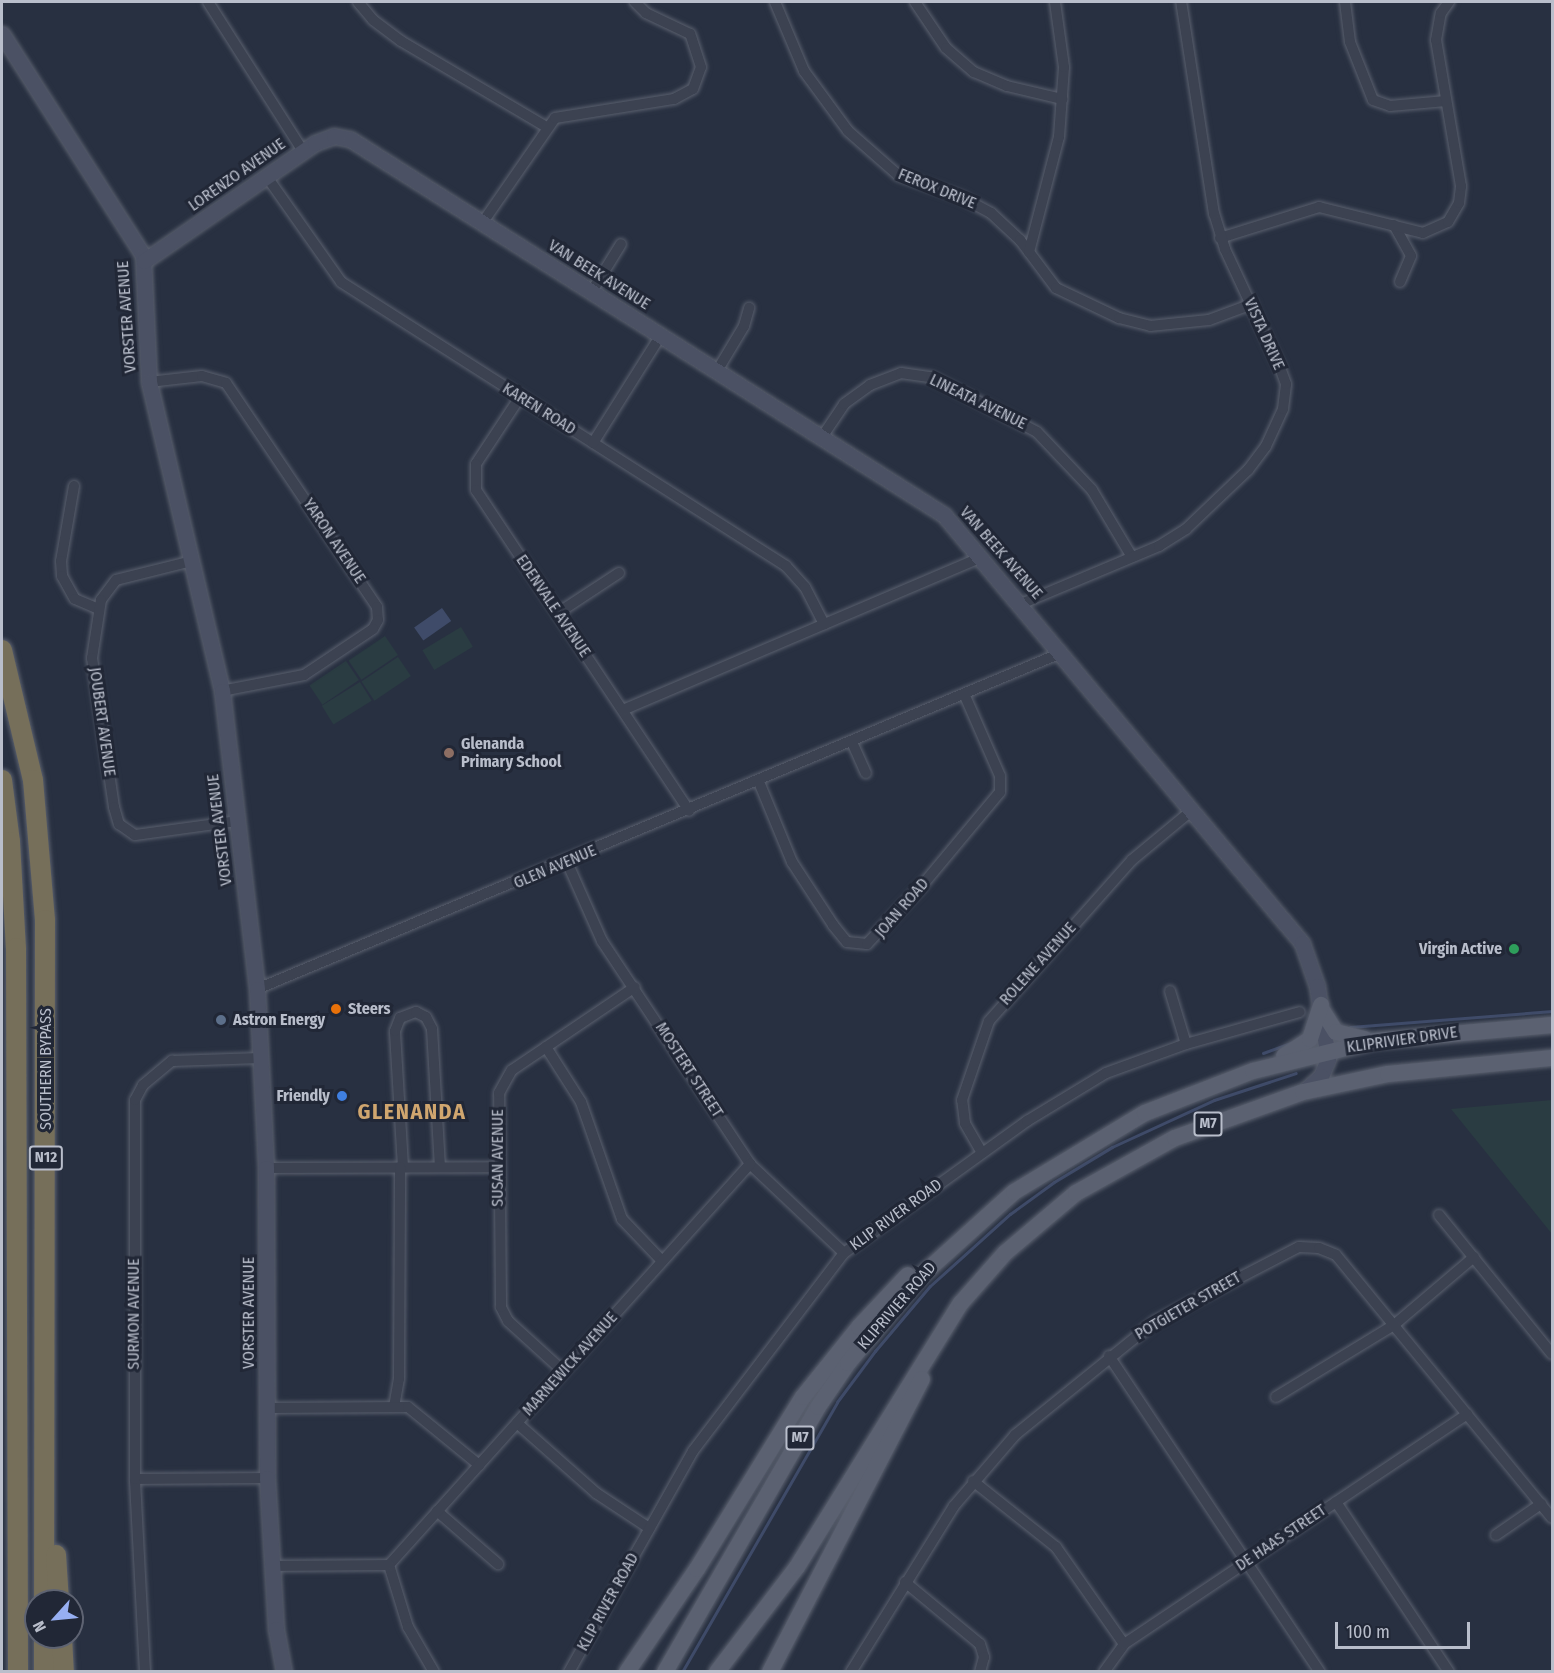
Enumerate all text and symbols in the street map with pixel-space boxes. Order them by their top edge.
street label: LORENZO AVENUE [185,135,289,215]
street label: FEROX DRIVE [895,165,979,213]
street label: VAN BEEK AVENUE [545,236,653,314]
street label: VORSTER AVENUE [114,260,140,374]
street label: VISTA DRIVE [1240,295,1288,373]
street label: LINEATA AVENUE [926,370,1030,434]
street label: KAREN ROAD [499,379,579,439]
street label: YARON AVENUE [299,495,369,587]
street label: VAN BEEK AVENUE [956,503,1046,603]
street label: EDENVALE AVENUE [512,551,594,661]
street label: JOUBERT AVENUE [85,666,119,778]
place label: Glenanda Primary School [461,734,561,772]
marker: Glenanda Primary School [442,746,456,760]
street label: VORSTER AVENUE [204,773,236,887]
street label: GLEN AVENUE [511,841,599,893]
street label: JOAN ROAD [871,874,933,942]
street label: ROLENE AVENUE [996,919,1080,1009]
place label: Virgin Active [1419,939,1502,959]
marker: Virgin Active [1507,942,1521,956]
place label: Steers [348,999,391,1019]
marker: Steers [329,1002,343,1016]
street label: SOUTHERN BYPASS [36,1008,56,1130]
place label: Astron Energy [233,1010,325,1030]
marker: Astron Energy [214,1013,228,1027]
street label: MOSTERT STREET [651,1019,727,1121]
street label: KLIPRIVIER DRIVE [1346,1023,1458,1057]
place label: Friendly [276,1086,330,1106]
marker: Friendly [335,1089,349,1103]
district label: GLENANDA [358,1099,466,1125]
street label: SUSAN AVENUE [488,1109,508,1207]
road number: M7 [1193,1112,1223,1136]
road number: N12 [28,1146,64,1170]
street label: KLIP RIVER ROAD [846,1175,946,1255]
street label: VORSTER AVENUE [239,1257,259,1369]
street label: SURMON AVENUE [124,1258,144,1370]
street label: KLIPRIVIER ROAD [854,1258,940,1354]
street label: POTGIETER STREET [1132,1268,1244,1344]
street label: MARNEWICK AVENUE [518,1308,622,1420]
road number: M7 [785,1426,815,1450]
street label: DE HAAS STREET [1232,1501,1330,1575]
street label: KLIP RIVER ROAD [573,1550,643,1654]
north arrow [24,1589,84,1649]
scale bar [1338,1610,1473,1648]
text: N [29,1618,50,1635]
text: 100 m [1346,1621,1390,1643]

